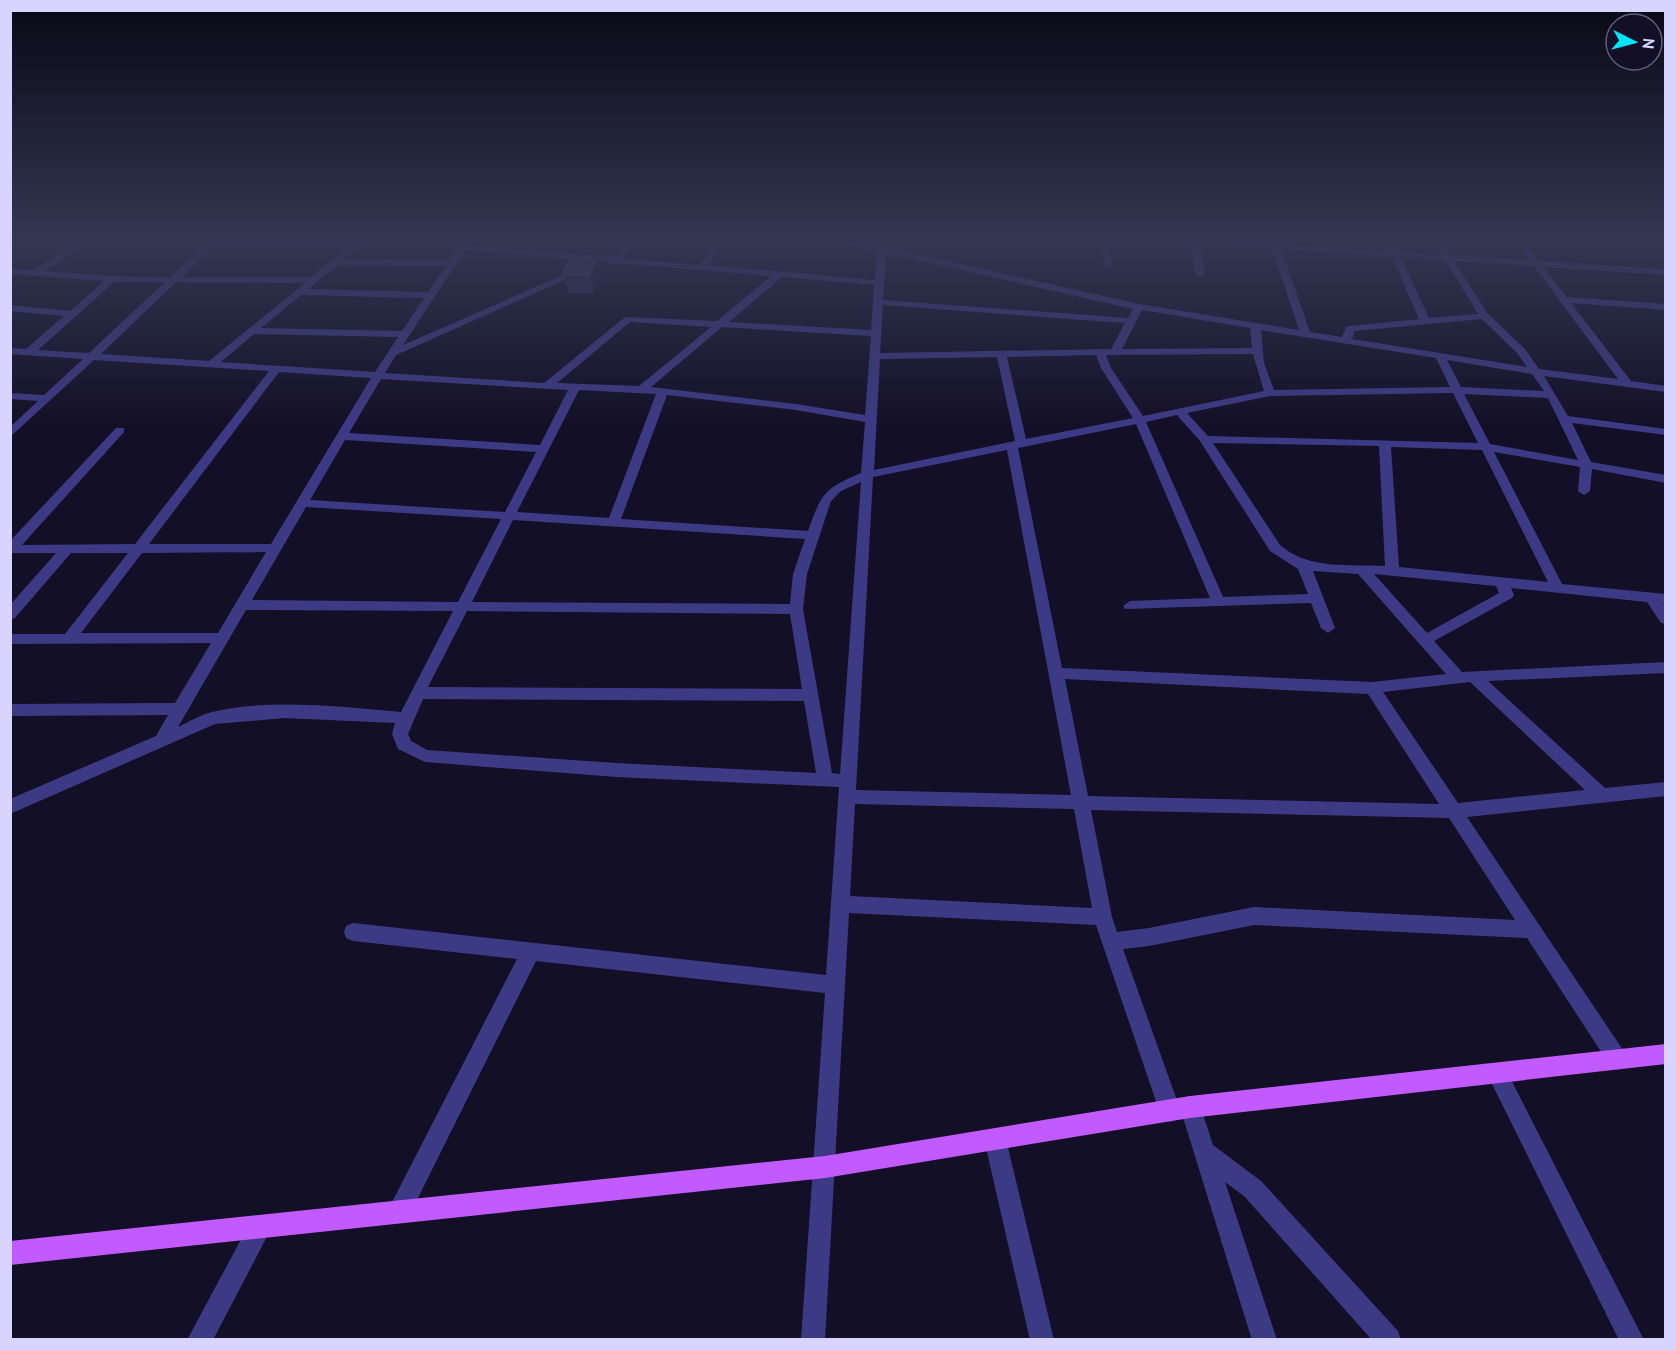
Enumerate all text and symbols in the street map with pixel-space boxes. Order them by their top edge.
north arrow [1604,12,1664,72]
text: N [1638,37,1659,50]

